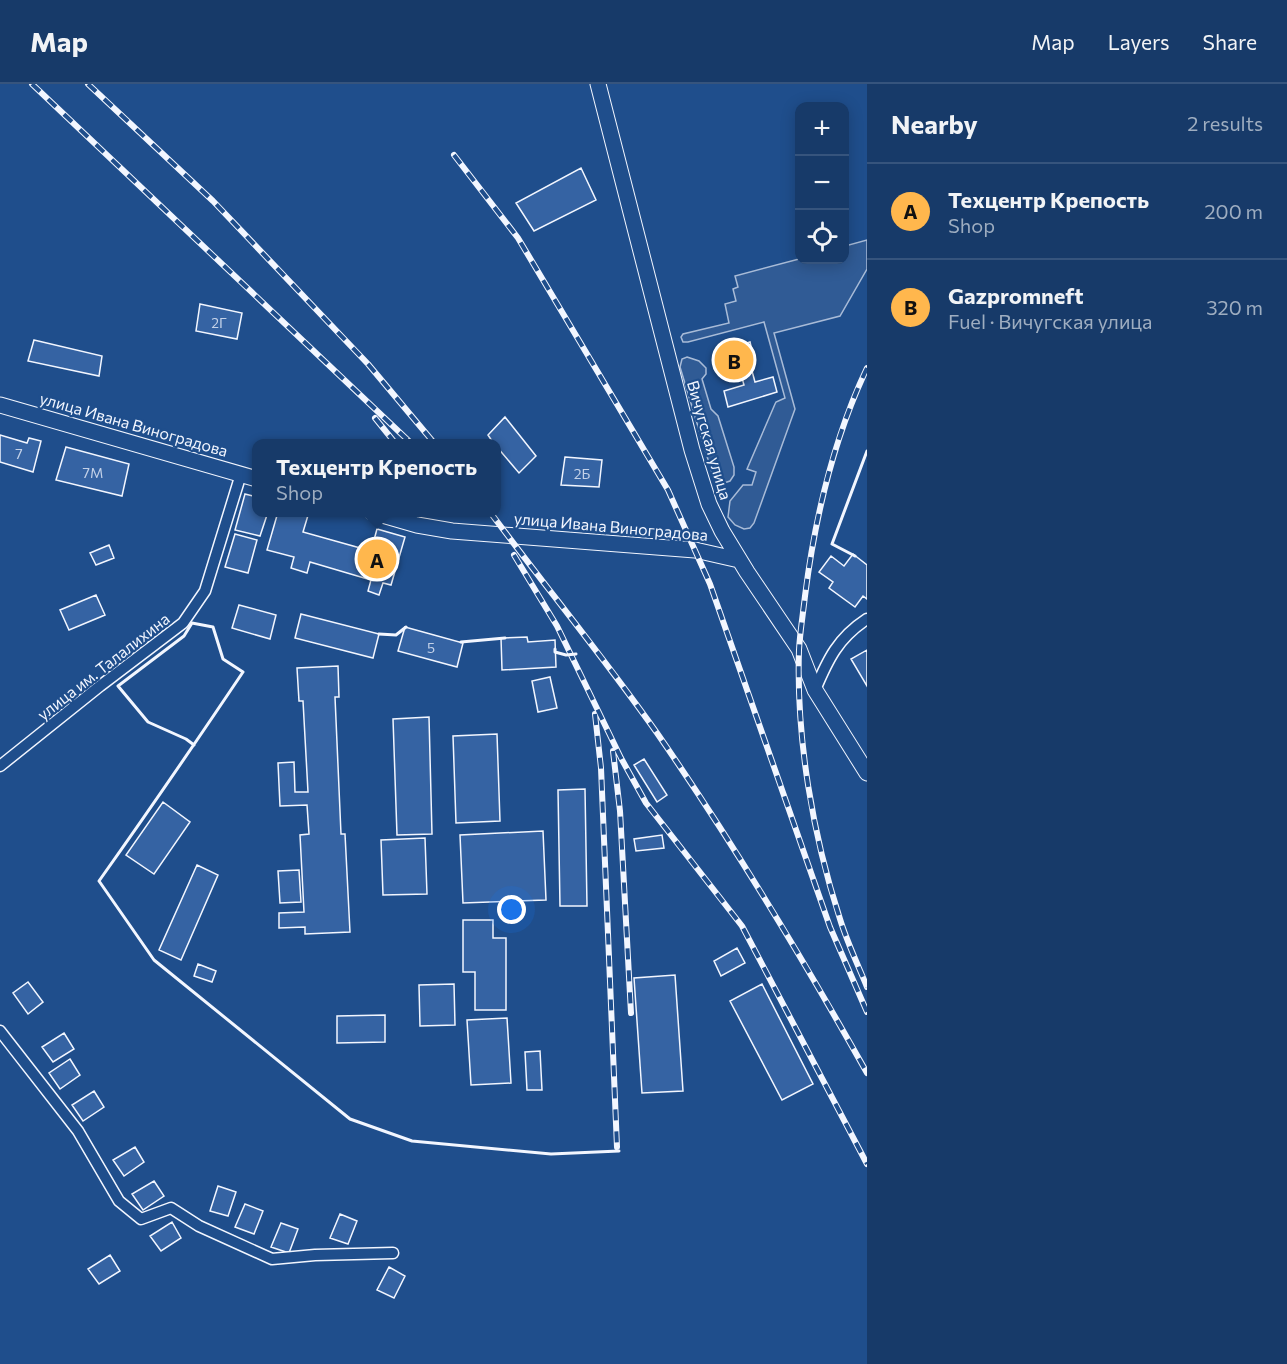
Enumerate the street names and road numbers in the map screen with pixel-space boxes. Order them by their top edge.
street label: Вичугская улица [684,378,736,502]
street label: улица Ивана Виноградова [38,388,230,460]
street label: улица Ивана Виноградова [513,508,709,544]
street label: улица им. Талалихина [33,609,173,723]

